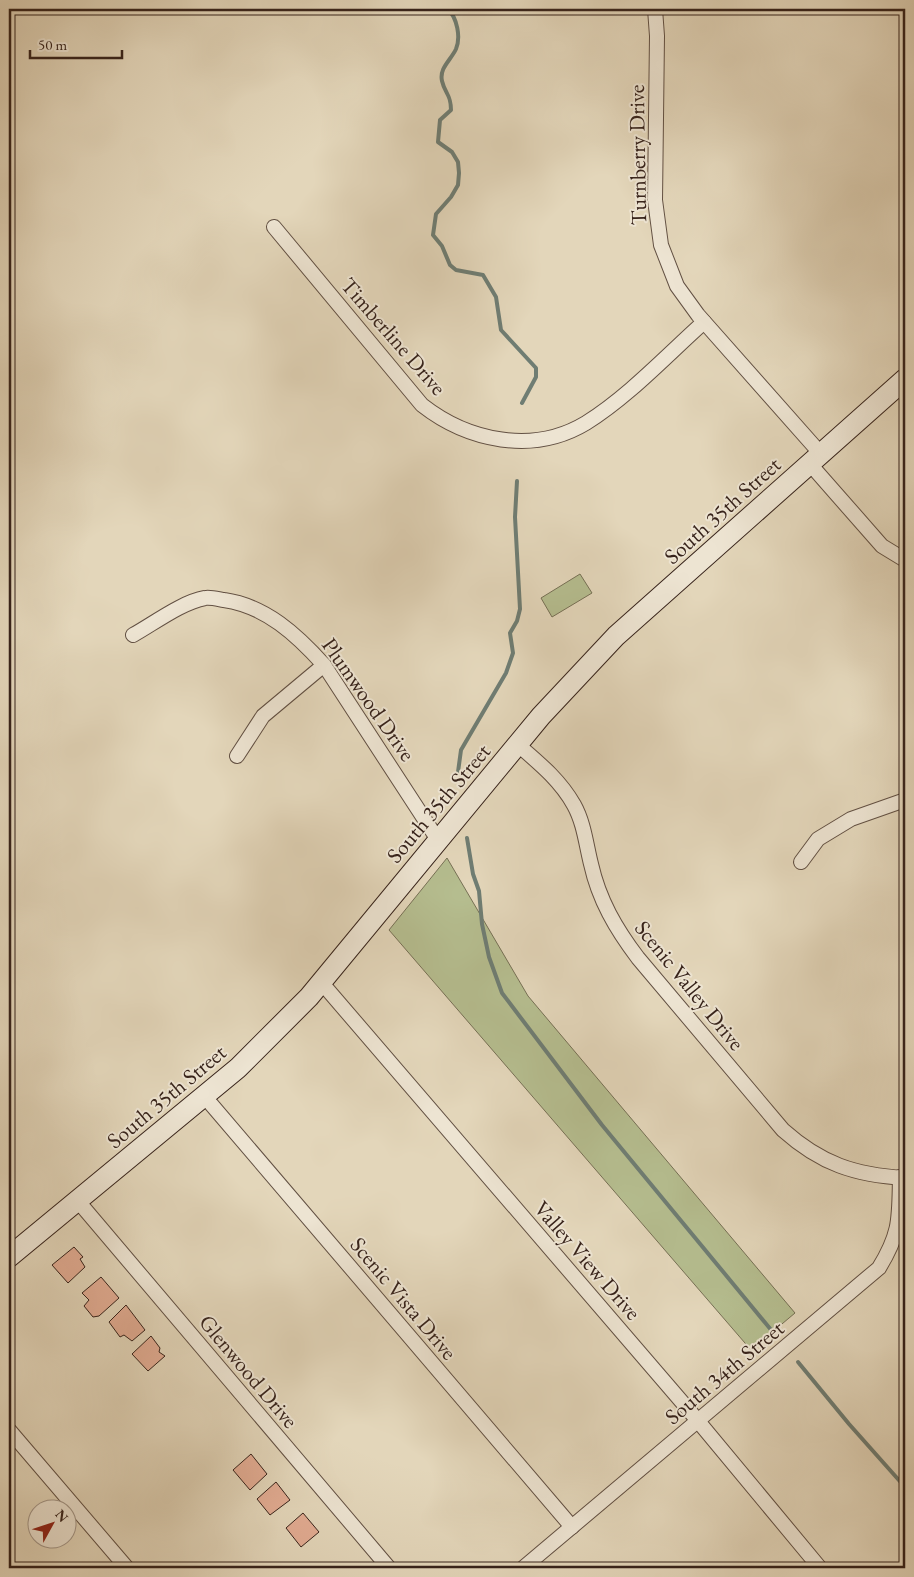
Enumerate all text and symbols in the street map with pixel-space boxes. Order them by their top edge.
scale bar [30,28,122,60]
text: 50 m [38,35,67,54]
street label: Turnberry Drive [622,84,653,226]
street label: Timberline Drive [335,271,453,402]
street label: South 35th Street [658,450,787,570]
street label: Plumwood Drive [315,632,422,767]
street label: South 35th Street [380,737,497,869]
street label: Scenic Valley Drive [628,914,751,1057]
street label: South 35th Street [101,1038,232,1155]
street label: Valley View Drive [528,1194,648,1326]
street label: Scenic Vista Drive [344,1231,464,1366]
street label: Glenwood Drive [193,1308,305,1435]
street label: South 34th Street [659,1314,790,1431]
north arrow [28,1500,78,1550]
text: N [51,1506,73,1526]

